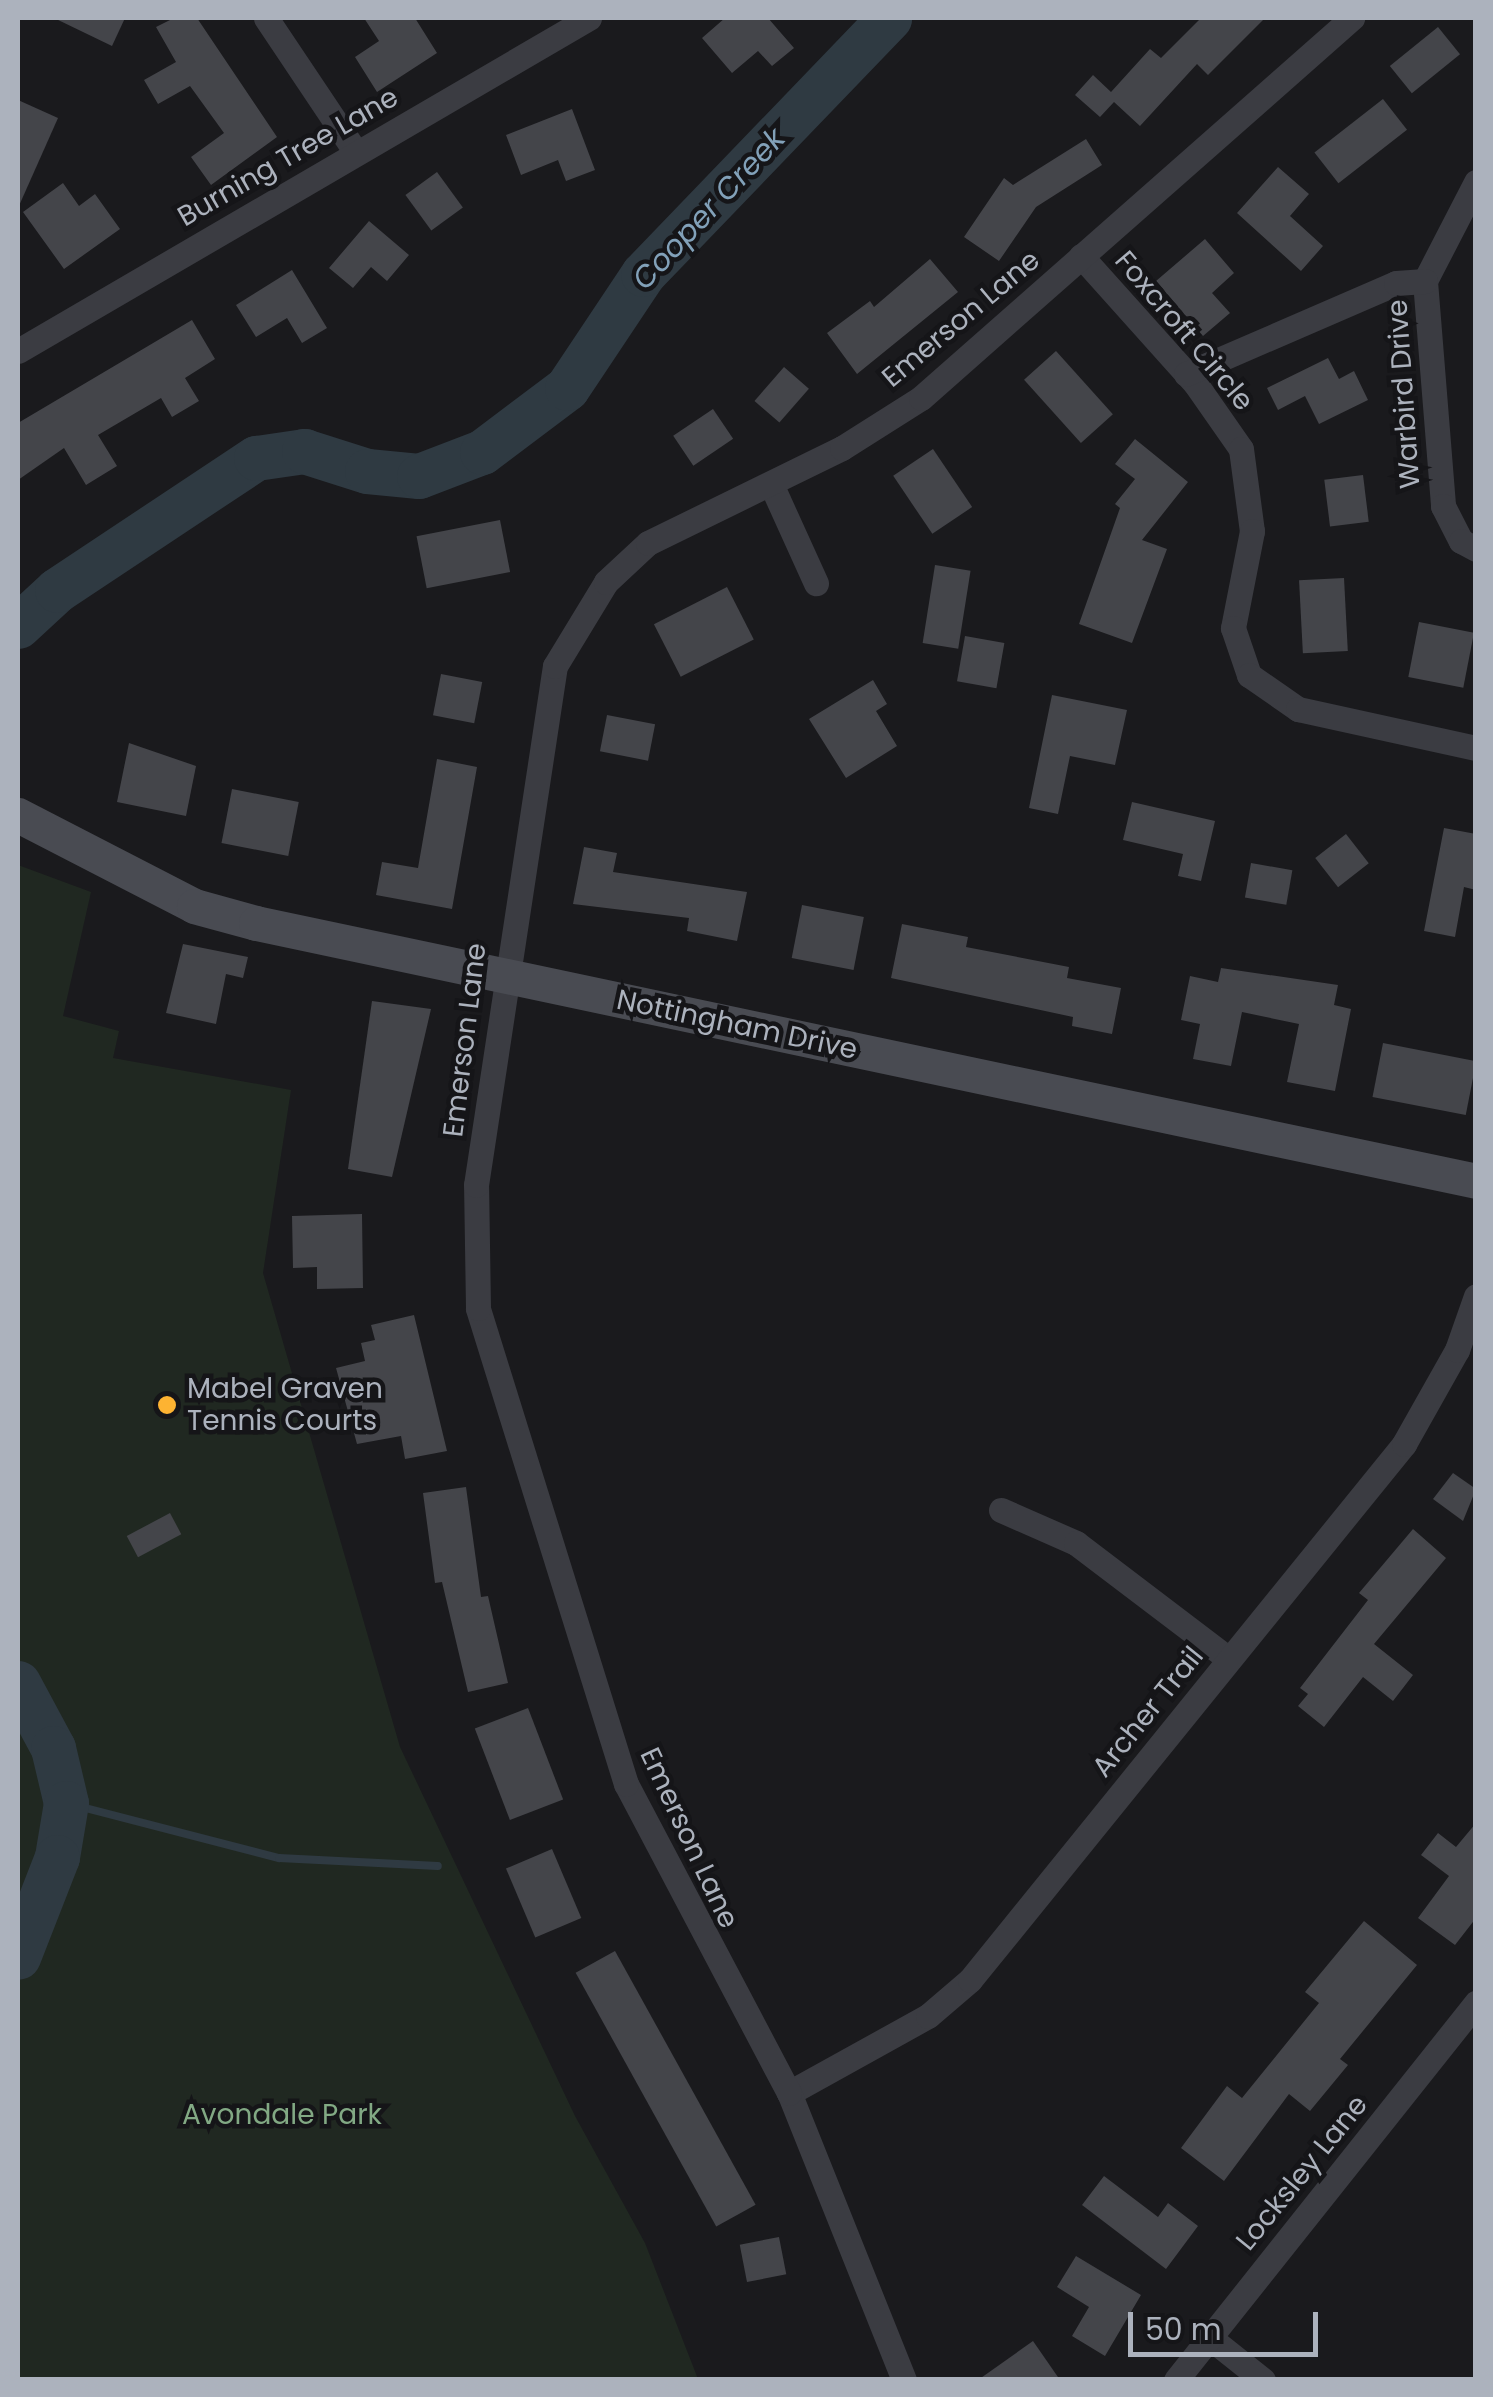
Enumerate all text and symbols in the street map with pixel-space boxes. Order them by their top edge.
street label: Burning Tree Lane [172,80,404,234]
water label: Cooper Creek [625,121,793,297]
street label: Emerson Lane [875,243,1047,395]
street label: Foxcroft Circle [1108,244,1260,418]
street label: Warbird Drive [1381,298,1427,490]
street label: Emerson Lane [436,941,494,1139]
street label: Nottingham Drive [614,983,860,1067]
place label: Mabel Graven Tennis Courts [187,1372,383,1438]
marker: Mabel Graven Tennis Courts [156,1394,178,1416]
street label: Archer Trail [1085,1640,1211,1784]
street label: Emerson Lane [633,1742,745,1934]
street label: Locksley Lane [1229,2089,1375,2257]
park label: Avondale Park [182,2098,382,2132]
scale bar [1133,2292,1323,2354]
text: 50 m [1145,2308,1222,2351]

